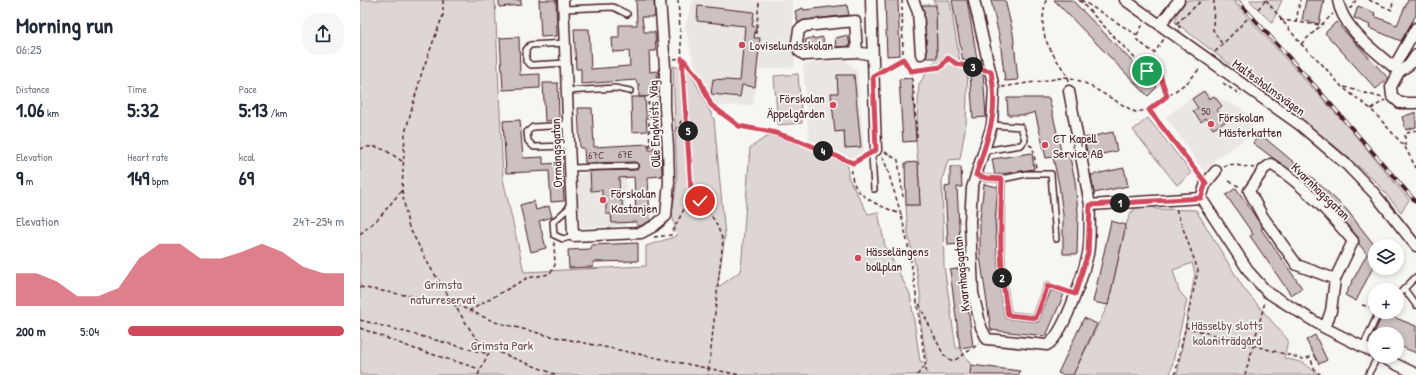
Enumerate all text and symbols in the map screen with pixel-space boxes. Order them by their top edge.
text: Morning run [16,10,113,40]
button: share [302,13,344,55]
place label: Loviselundsskolan [750,36,833,54]
text: 06:25 [16,40,42,58]
marker: Loviselundsskolan [737,40,747,50]
pin [1130,54,1164,88]
street label: Maltesholmsvägen [1229,54,1309,120]
pin: 3 [963,57,983,77]
text: 3 [971,60,975,74]
icon: arrive [1136,60,1158,82]
street label: Olle Engkvists Väg [643,80,665,168]
text: Distance [16,82,50,96]
text: Time [127,82,147,96]
text: Pace [239,82,257,96]
place label: Förskolan Äppelgården [767,89,825,122]
text: 1.06 [16,96,44,123]
text: 5:32 [127,96,159,123]
text: 5:13 [239,96,268,123]
marker: Förskolan Äppelgården [828,100,838,110]
house number: 50 [1201,104,1211,118]
text: km [44,106,59,120]
text: /km [268,106,287,120]
place label: Förskolan Mästerkatten [1218,108,1282,141]
street label: Ormängsgatan [546,118,566,188]
marker: Förskolan Mästerkatten [1206,119,1216,129]
pin: 5 [678,121,698,141]
text: 5 [686,124,690,138]
place label: CT Kapell Service AB [1053,129,1104,162]
marker: CT Kapell Service AB [1040,140,1050,150]
pin: 4 [813,141,833,161]
text: 4 [821,144,825,158]
house number: 67E [618,147,632,161]
house number: 67C [588,148,604,162]
text: Elevation [16,150,53,164]
text: Heart rate [127,150,168,164]
text: kcal [239,150,255,164]
street label: Kvarnhagsgatan [1288,158,1355,224]
text: 9 [16,164,23,191]
text: 149 [127,164,149,191]
text: 69 [239,164,254,191]
text: m [23,174,33,188]
text: bpm [149,174,169,188]
place label: Förskolan Kastanjen [610,184,658,217]
pin [683,184,717,218]
icon: check [689,190,711,212]
pin: 1 [1110,193,1130,213]
marker: Förskolan Kastanjen [598,195,608,205]
text: 1 [1118,196,1122,210]
text: Elevation [16,212,59,230]
text: 247–254 m [293,212,344,230]
street label: Kvarnhagsgatan [948,235,974,313]
map controls [1368,239,1404,363]
button: layers [1368,239,1404,275]
place label: Hässelängens bollplan [866,242,929,275]
marker: Hässelängens bollplan [853,253,863,263]
pin: 2 [992,268,1012,288]
text: 2 [999,271,1005,285]
park label: Grimsta naturreservat [410,275,476,308]
button: + [1368,283,1404,319]
park label: Hässelby slotts koloniträdgård [1191,316,1263,349]
text: 200 m [16,322,46,340]
text: 5:04 [80,322,99,340]
button: − [1368,327,1404,363]
park label: Grimsta Park [471,336,534,354]

